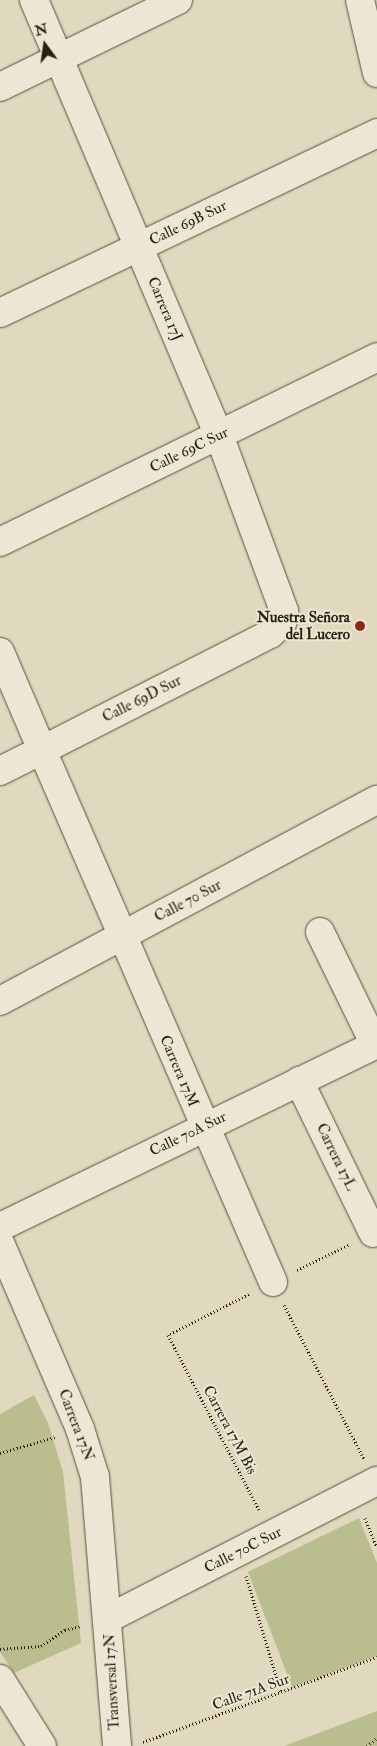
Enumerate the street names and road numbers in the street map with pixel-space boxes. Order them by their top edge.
street label: Calle 69B Sur [146,196,230,250]
street label: Carrera 17J [143,274,187,344]
street label: Calle 69C Sur [147,423,231,477]
street label: Calle 69D Sur [99,671,185,727]
street label: Calle 70 Sur [151,876,225,926]
street label: Carrera 17M [156,1032,202,1110]
street label: Calle 70A Sur [147,1108,229,1160]
street label: Carrera 17L [312,1120,360,1194]
street label: Carrera 17M Bis [199,1382,261,1478]
street label: Carrera 17N [54,1387,98,1463]
street label: Calle 70C Sur [201,1523,285,1577]
street label: Transversal 17N [100,1633,124,1731]
street label: Calle 71A Sur [210,1670,292,1714]

